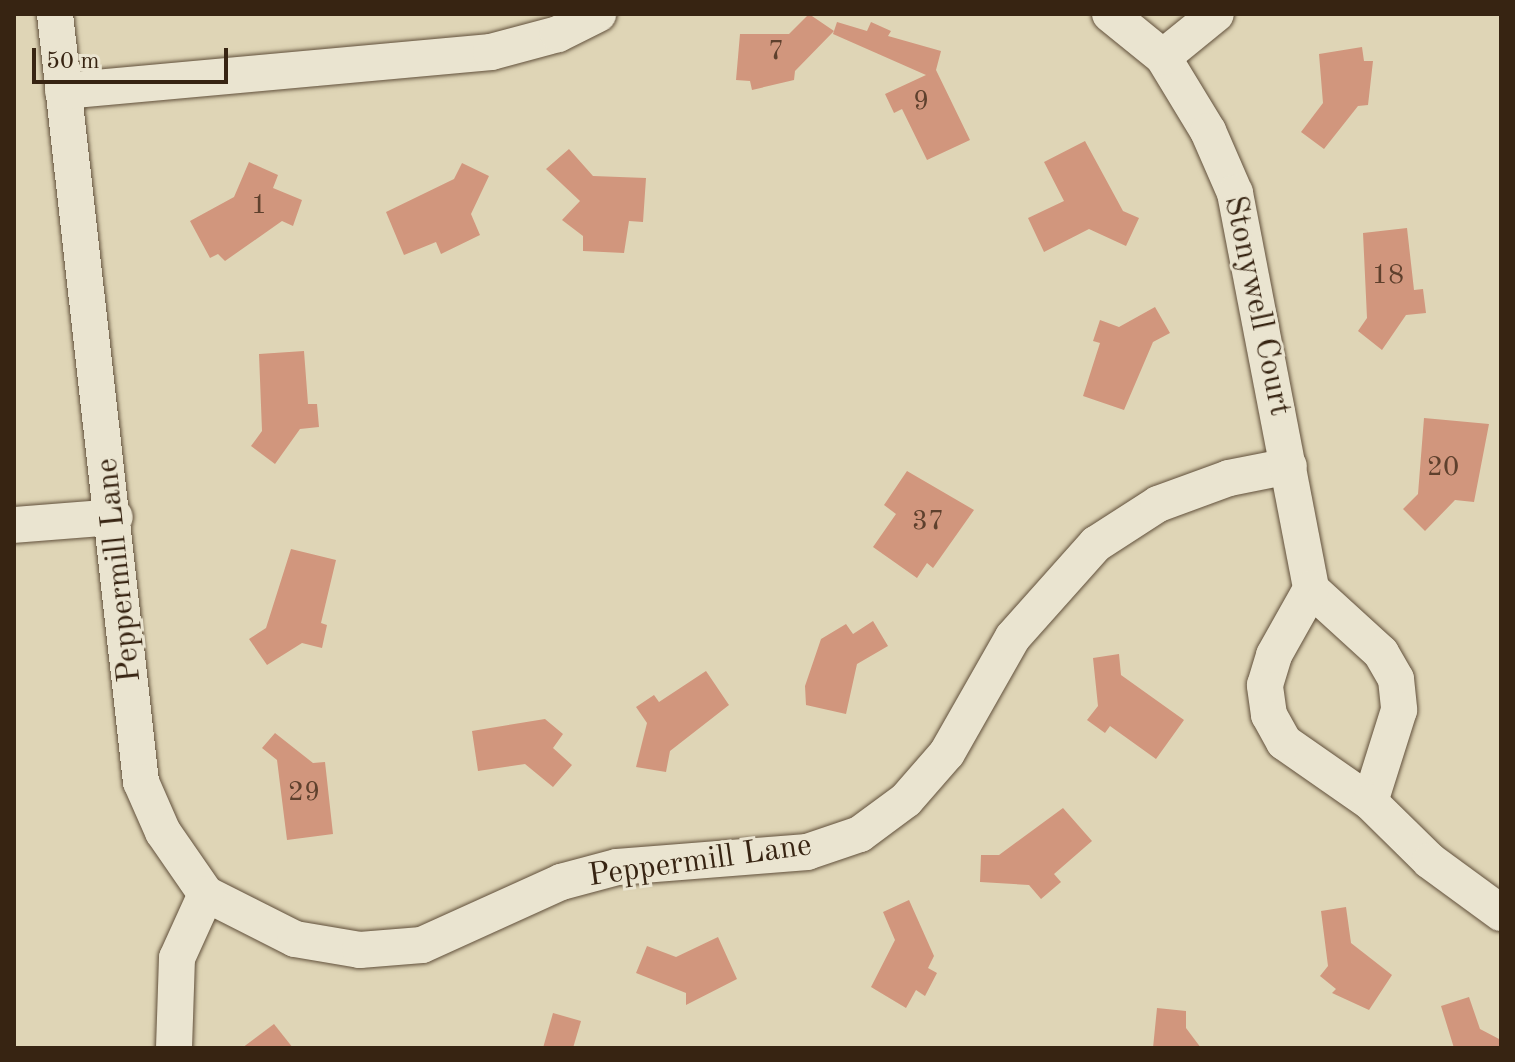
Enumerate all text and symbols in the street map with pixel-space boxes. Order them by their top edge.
scale bar [36,32,232,82]
house number: 7 [768,35,784,69]
text: 50 m [46,50,100,74]
house number: 9 [913,85,929,119]
house number: 1 [251,189,267,223]
street label: Stonywell Court [1214,192,1298,420]
house number: 18 [1372,259,1404,293]
house number: 20 [1427,451,1459,485]
street label: Peppermill Lane [89,456,151,684]
house number: 37 [912,505,944,539]
house number: 29 [288,776,320,810]
street label: Peppermill Lane [586,827,814,897]

